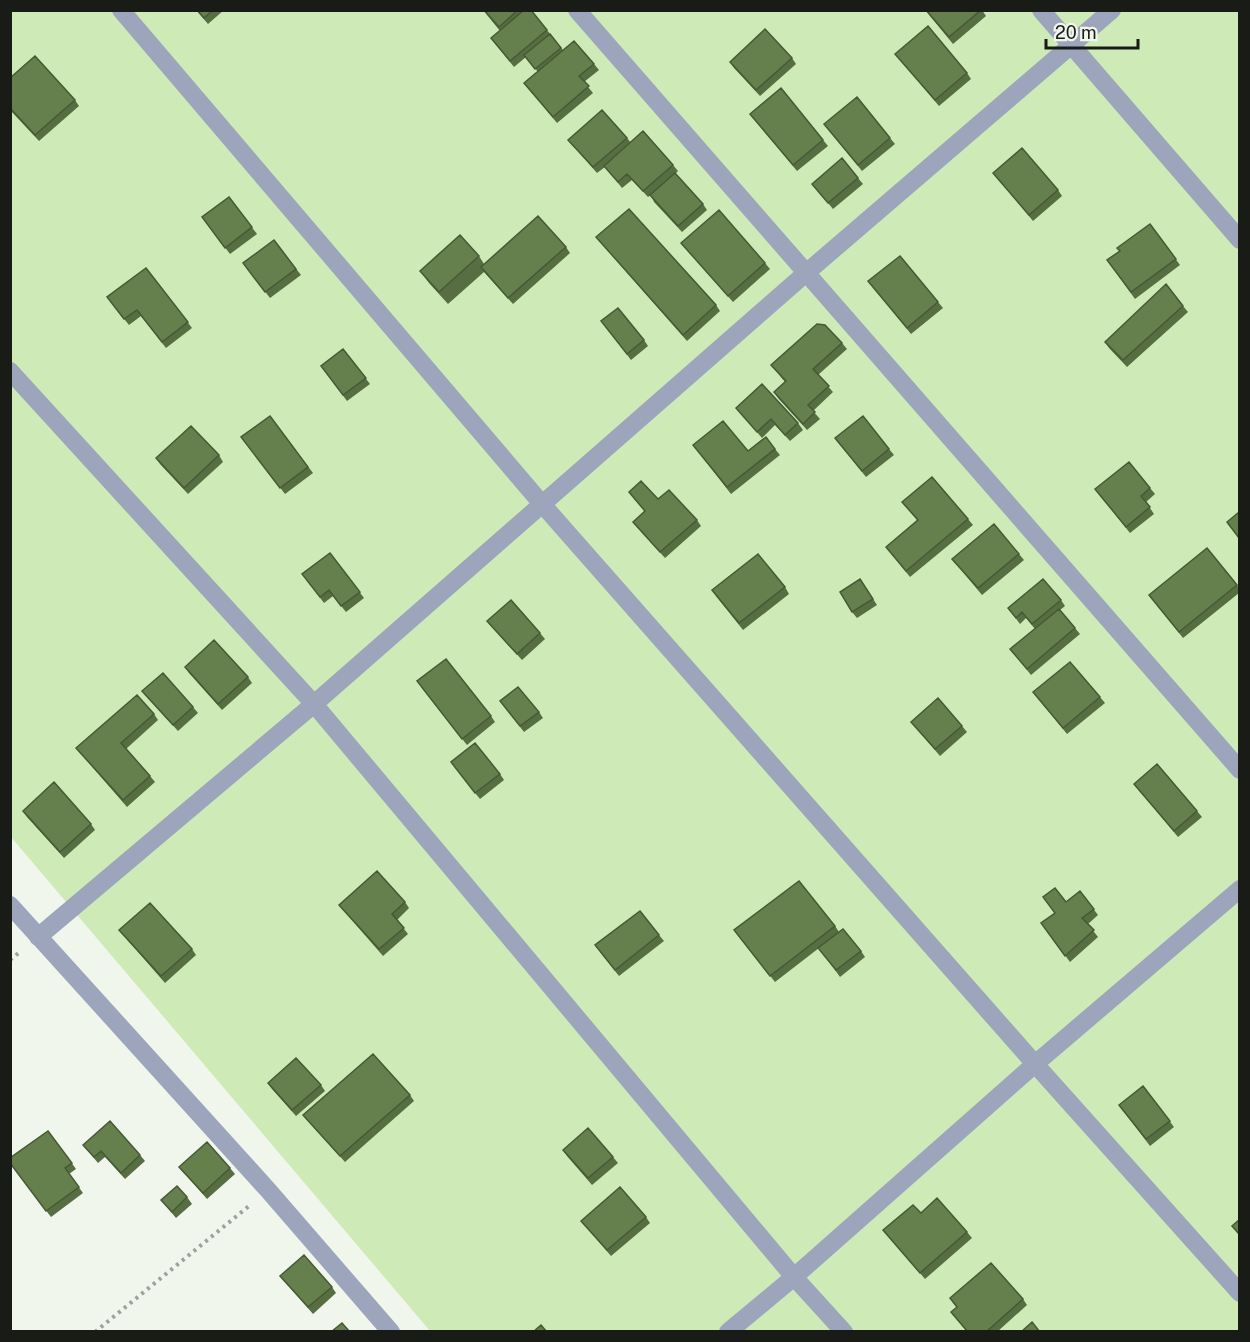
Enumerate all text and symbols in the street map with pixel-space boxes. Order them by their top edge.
scale bar [1046,12,1138,50]
text: 20 m [1055,22,1097,43]

